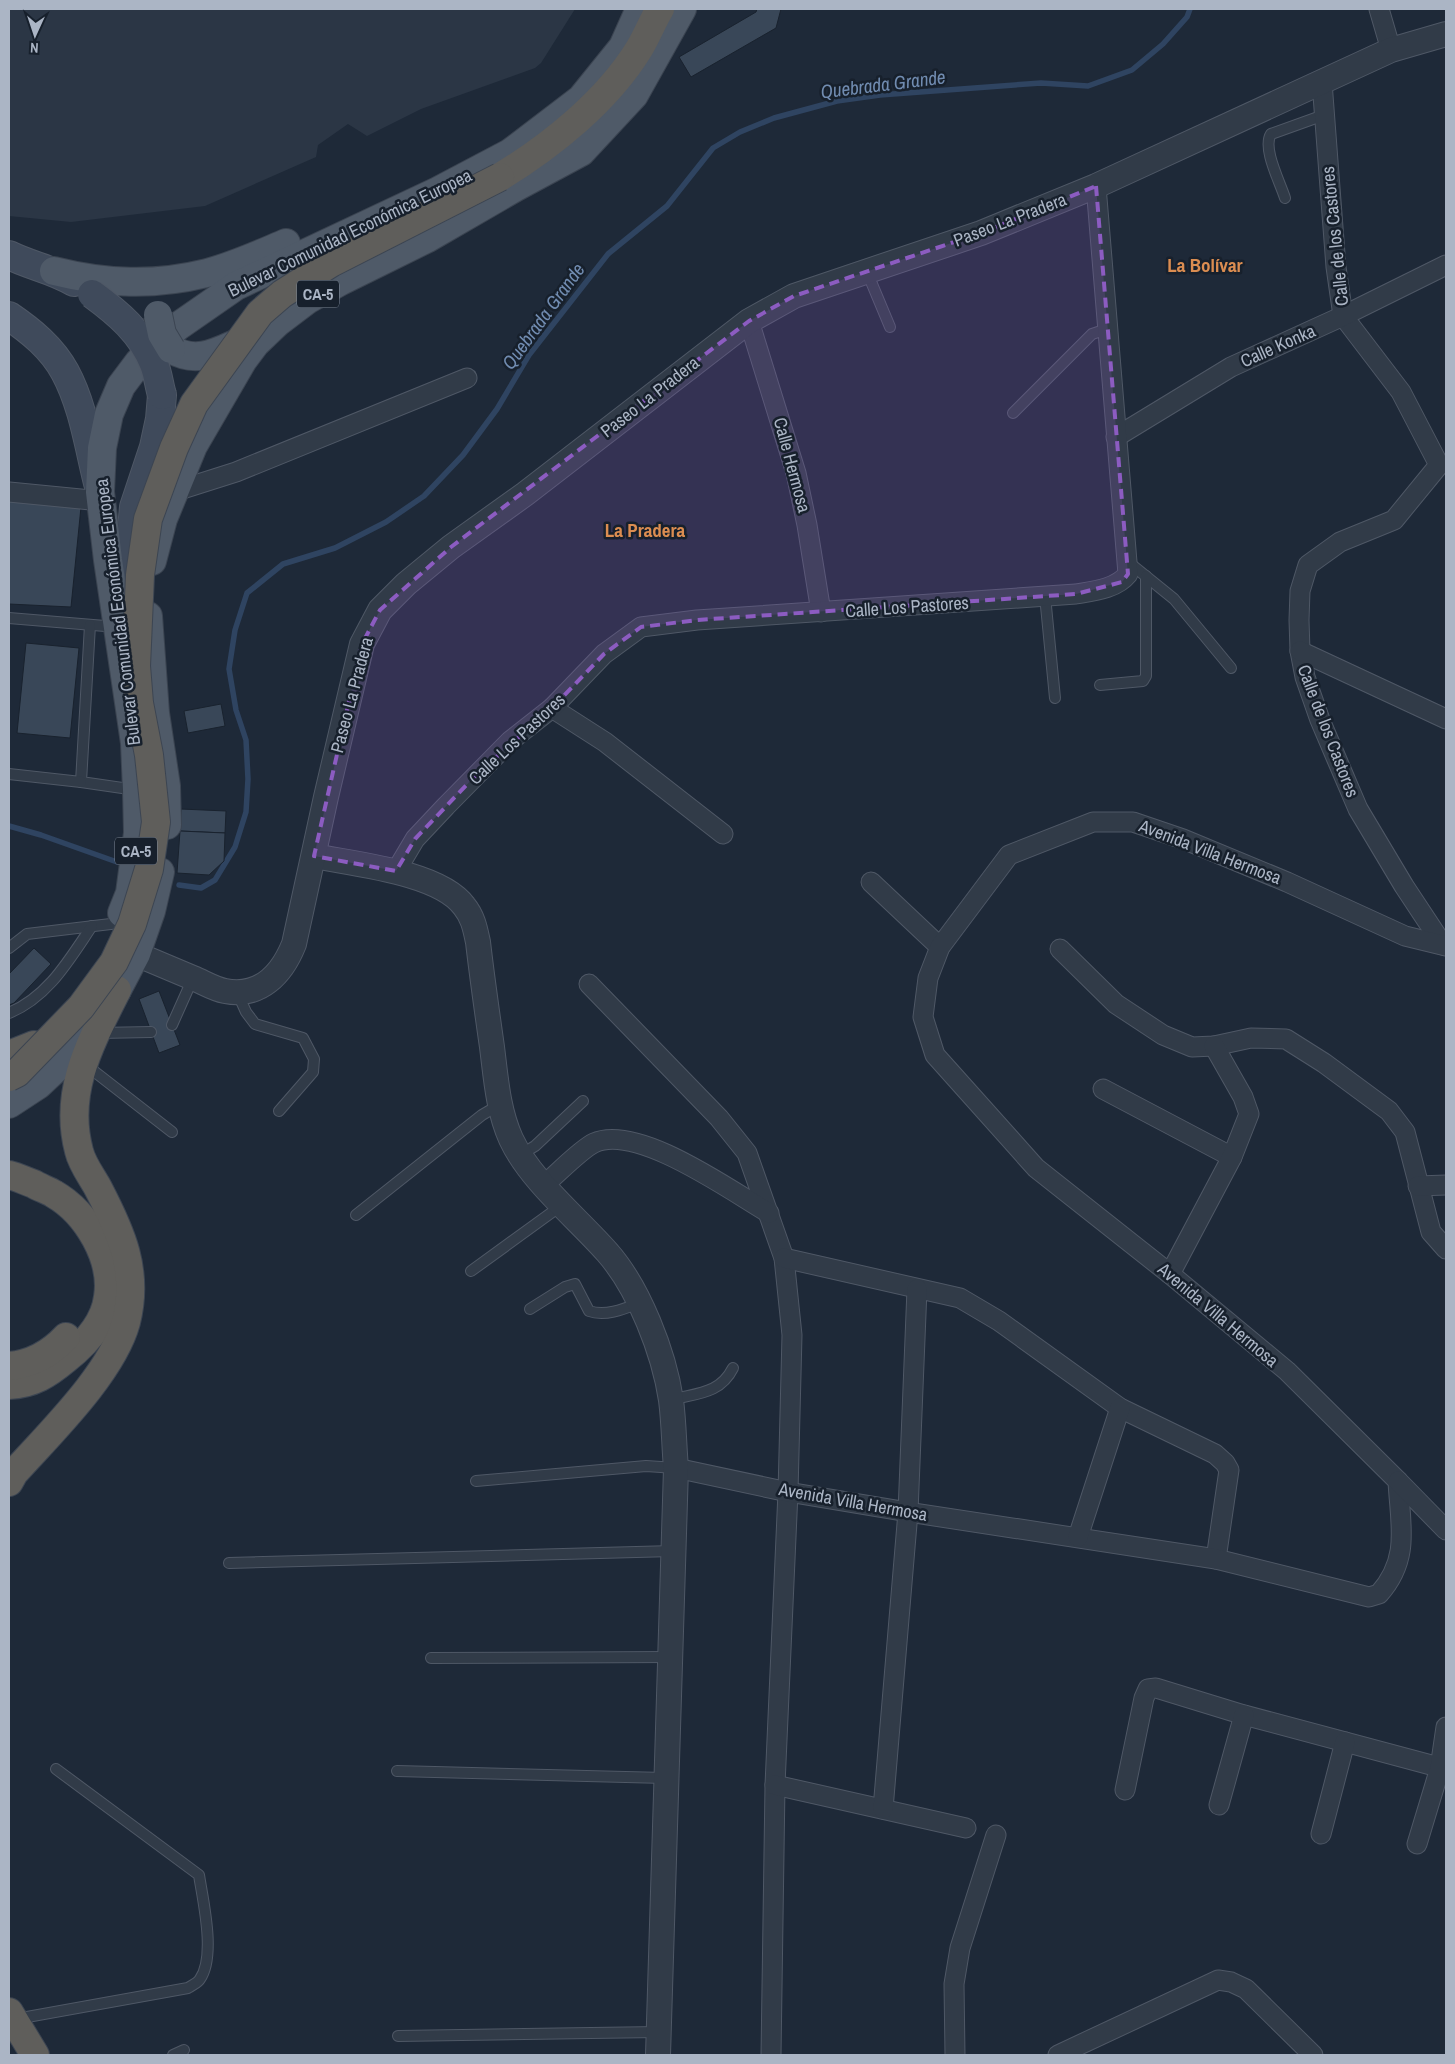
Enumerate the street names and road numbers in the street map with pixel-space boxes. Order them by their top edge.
street label: Bulevar Comunidad Económica Europea [224,163,476,303]
street label: Calle de los Castores [1315,165,1354,307]
street label: Paseo La Pradera [950,187,1070,253]
road number: CA-5 [297,280,339,308]
street label: Calle Konka [1236,318,1319,373]
street label: Paseo La Pradera [595,350,704,443]
street label: Calle Hermosa [768,414,817,515]
street label: Bulevar Comunidad Económica Europea [89,477,146,747]
street label: Calle Los Pastores [844,590,970,623]
street label: Paseo La Pradera [324,634,379,756]
street label: Calle de los Castores [1292,661,1365,801]
street label: Calle Los Pastores [463,687,570,790]
street label: Avenida Villa Hermosa [1135,813,1285,890]
road number: CA-5 [115,838,157,864]
street label: Avenida Villa Hermosa [1152,1256,1284,1373]
street label: Avenida Villa Hermosa [776,1476,929,1527]

